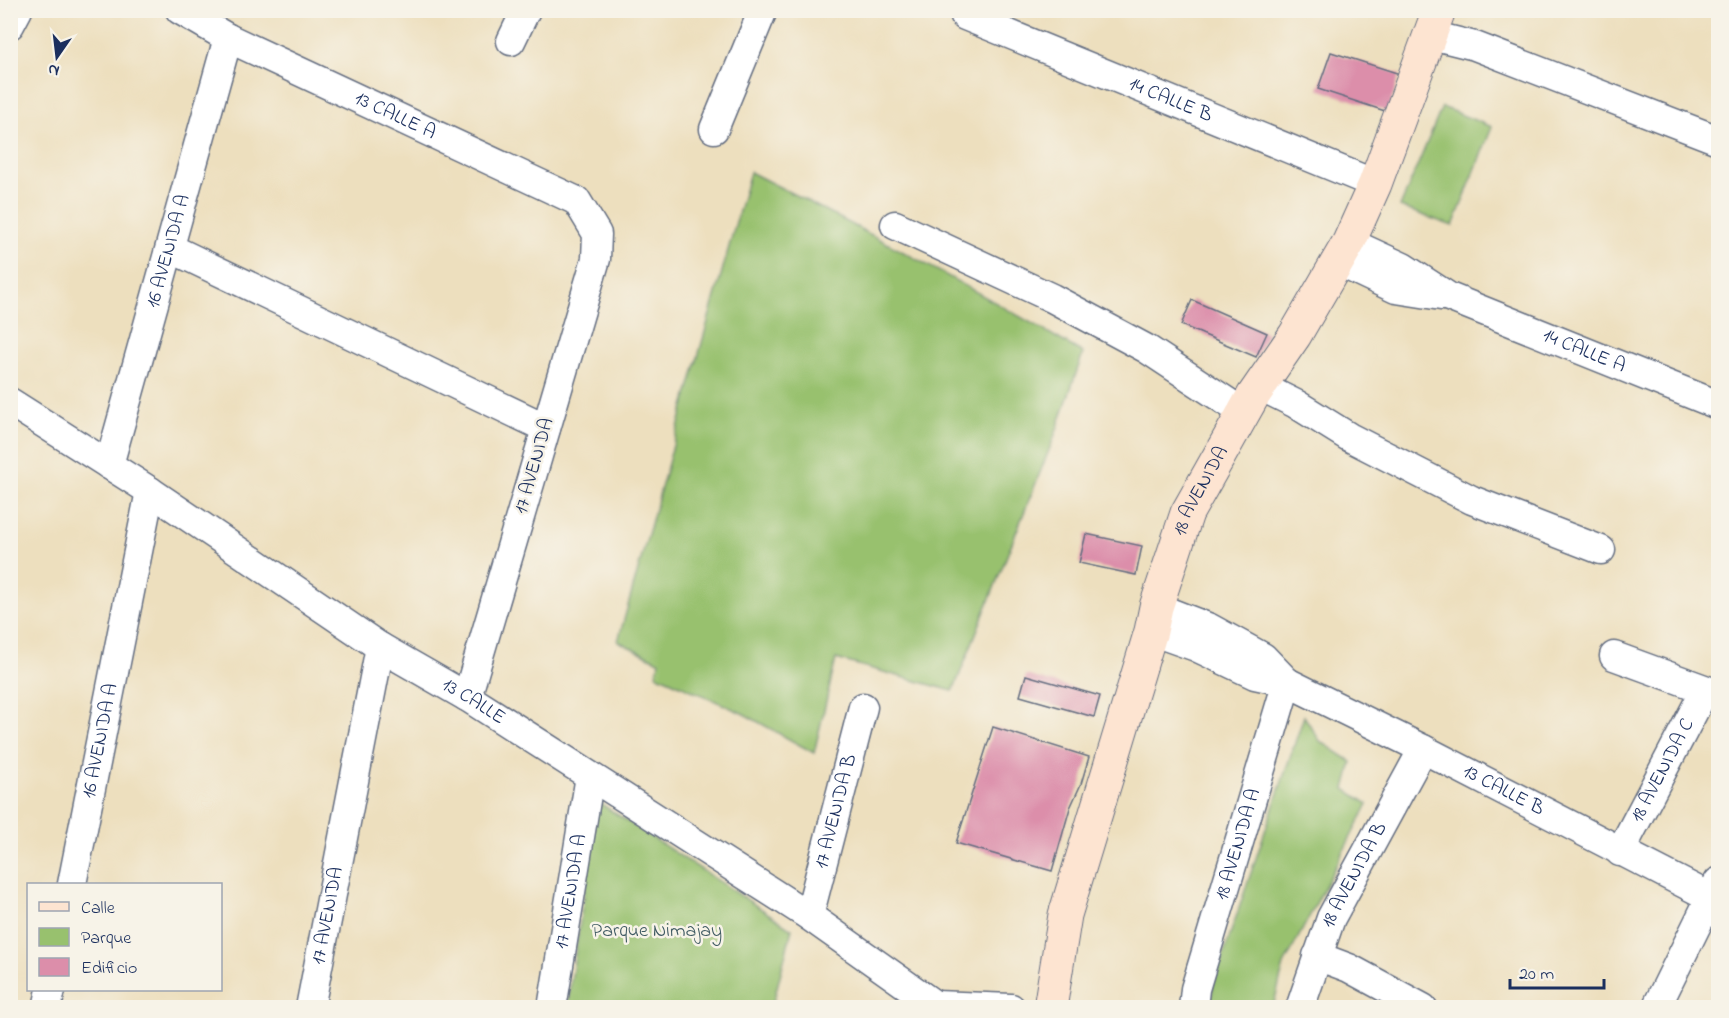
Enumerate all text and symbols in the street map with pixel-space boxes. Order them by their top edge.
north arrow [27,27,87,87]
text: N [46,57,62,83]
street label: 14 CALLE B [1124,70,1217,130]
street label: 13 CALLE A [349,84,441,148]
street label: 16 AVENIDA A [139,191,198,311]
street label: 14 CALLE A [1538,322,1630,381]
street label: 17 AVENIDA [507,415,563,517]
street label: 18 AVENIDA [1166,441,1236,540]
street label: 13 CALLE [436,671,511,732]
street label: 16 AVENIDA A [75,681,126,801]
street label: 18 AVENIDA C [1623,713,1702,828]
street label: 17 AVENIDA B [807,751,865,872]
street label: 13 CALLE B [1458,757,1549,824]
street label: 18 AVENIDA A [1208,785,1269,904]
street label: 18 AVENIDA B [1314,817,1395,932]
street label: 17 AVENIDA A [547,832,595,951]
street label: 17 AVENIDA [304,865,352,967]
legend [27,883,222,991]
text: Calle [81,896,116,922]
park label: Parque Nimajay [592,917,722,946]
text: Parque [81,926,132,952]
scale bar [1510,952,1604,990]
text: Edificio [81,956,137,982]
text: 20 m [1519,962,1554,988]

